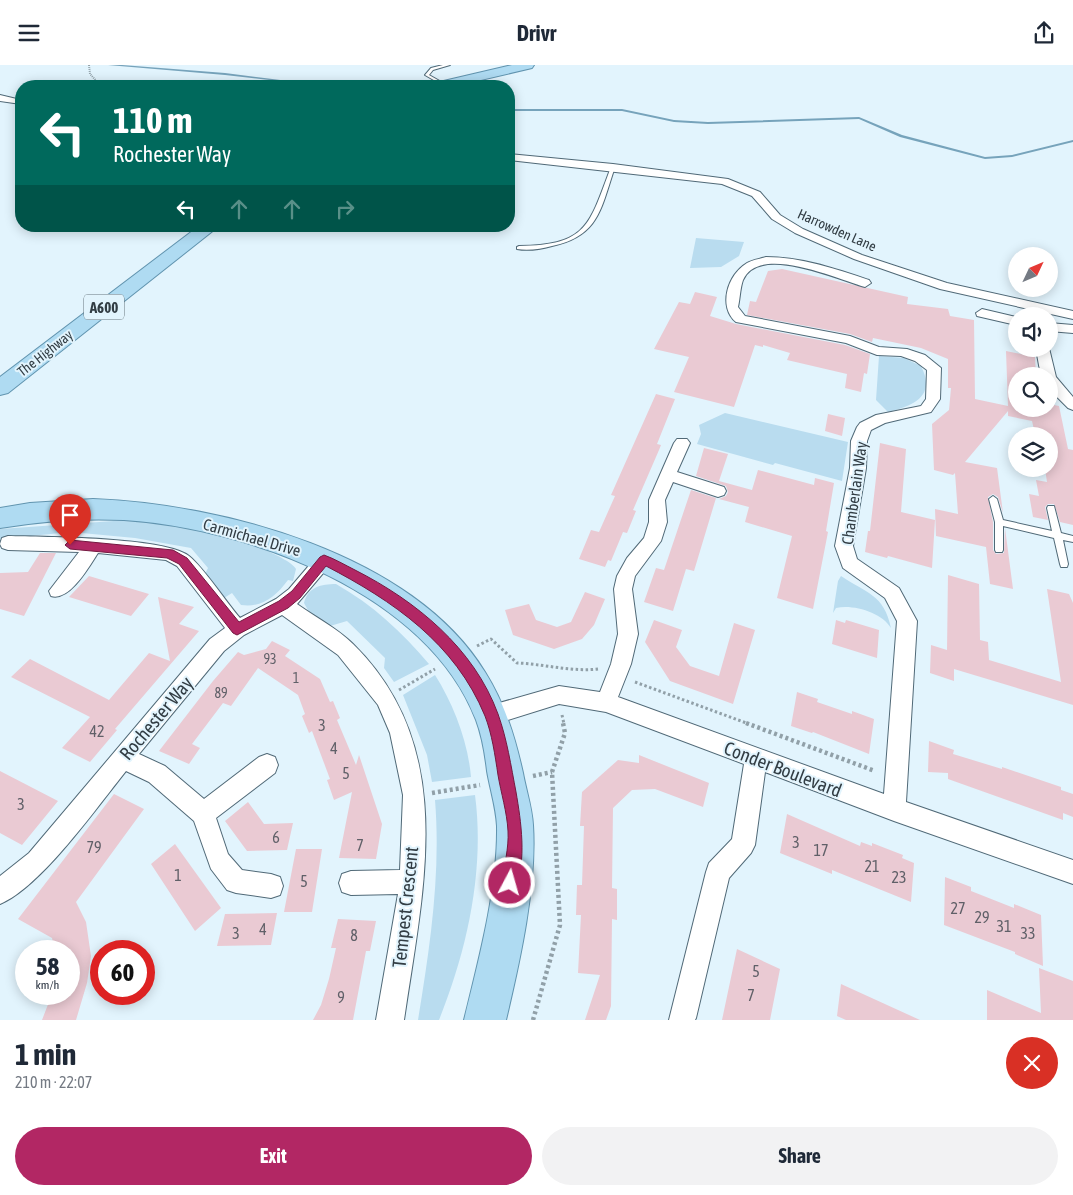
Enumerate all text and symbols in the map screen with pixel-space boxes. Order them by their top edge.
icon: menu [15,19,43,47]
icon: share [1030,19,1058,47]
text: Drivr [517,20,556,46]
icon: left [30,100,95,165]
text: 110 m [113,100,192,140]
text: Rochester Way [113,141,231,167]
icon: left [172,195,200,223]
icon: ahead [225,195,253,223]
icon: ahead [278,195,306,223]
icon: right [331,195,359,223]
street label: Harrowden Lane [795,206,879,254]
north arrow [1008,247,1058,297]
map controls [1008,247,1058,477]
road number: A600 [84,295,124,319]
button: sound [1008,307,1058,357]
street label: The Highway [14,326,76,379]
button: search [1008,367,1058,417]
button: layers [1008,427,1058,477]
street label: Chamberlain Way [838,440,871,546]
pin [49,494,91,545]
icon: arrive [56,501,84,529]
street label: Carmichael Drive [201,515,303,559]
house number: 93 [263,651,277,667]
house number: 1 [293,670,299,686]
street label: Rochester Way [115,672,197,764]
house number: 89 [214,685,228,701]
house number: 3 [318,716,326,734]
house number: 42 [89,722,105,740]
street label: Conder Boulevard [721,737,845,801]
house number: 4 [330,739,338,757]
house number: 5 [342,764,350,782]
house number: 3 [17,795,25,813]
house number: 6 [272,828,280,846]
house number: 3 [792,833,800,851]
house number: 7 [356,836,364,854]
house number: 79 [86,838,102,856]
house number: 17 [813,841,829,859]
street label: Tempest Crescent [388,845,422,969]
position arrow [483,856,535,908]
house number: 21 [864,857,880,875]
house number: 1 [174,866,182,884]
house number: 23 [891,868,907,886]
house number: 5 [300,872,308,890]
house number: 27 [950,899,966,917]
house number: 29 [974,908,990,926]
house number: 31 [996,917,1012,935]
house number: 4 [259,920,267,938]
house number: 3 [232,924,240,942]
house number: 33 [1020,924,1036,942]
house number: 8 [350,926,358,944]
speed limit sign: 60 [90,940,155,1005]
text: 58 [36,952,59,980]
house number: 5 [752,962,760,980]
text: km/h [36,978,59,992]
house number: 7 [747,986,755,1004]
house number: 9 [337,988,345,1006]
text: 1 min [15,1037,76,1071]
button: close [1006,1037,1058,1089]
text: 210 m · 22:07 [15,1073,92,1091]
button: Exit [15,1127,532,1185]
button: Share [542,1127,1058,1185]

